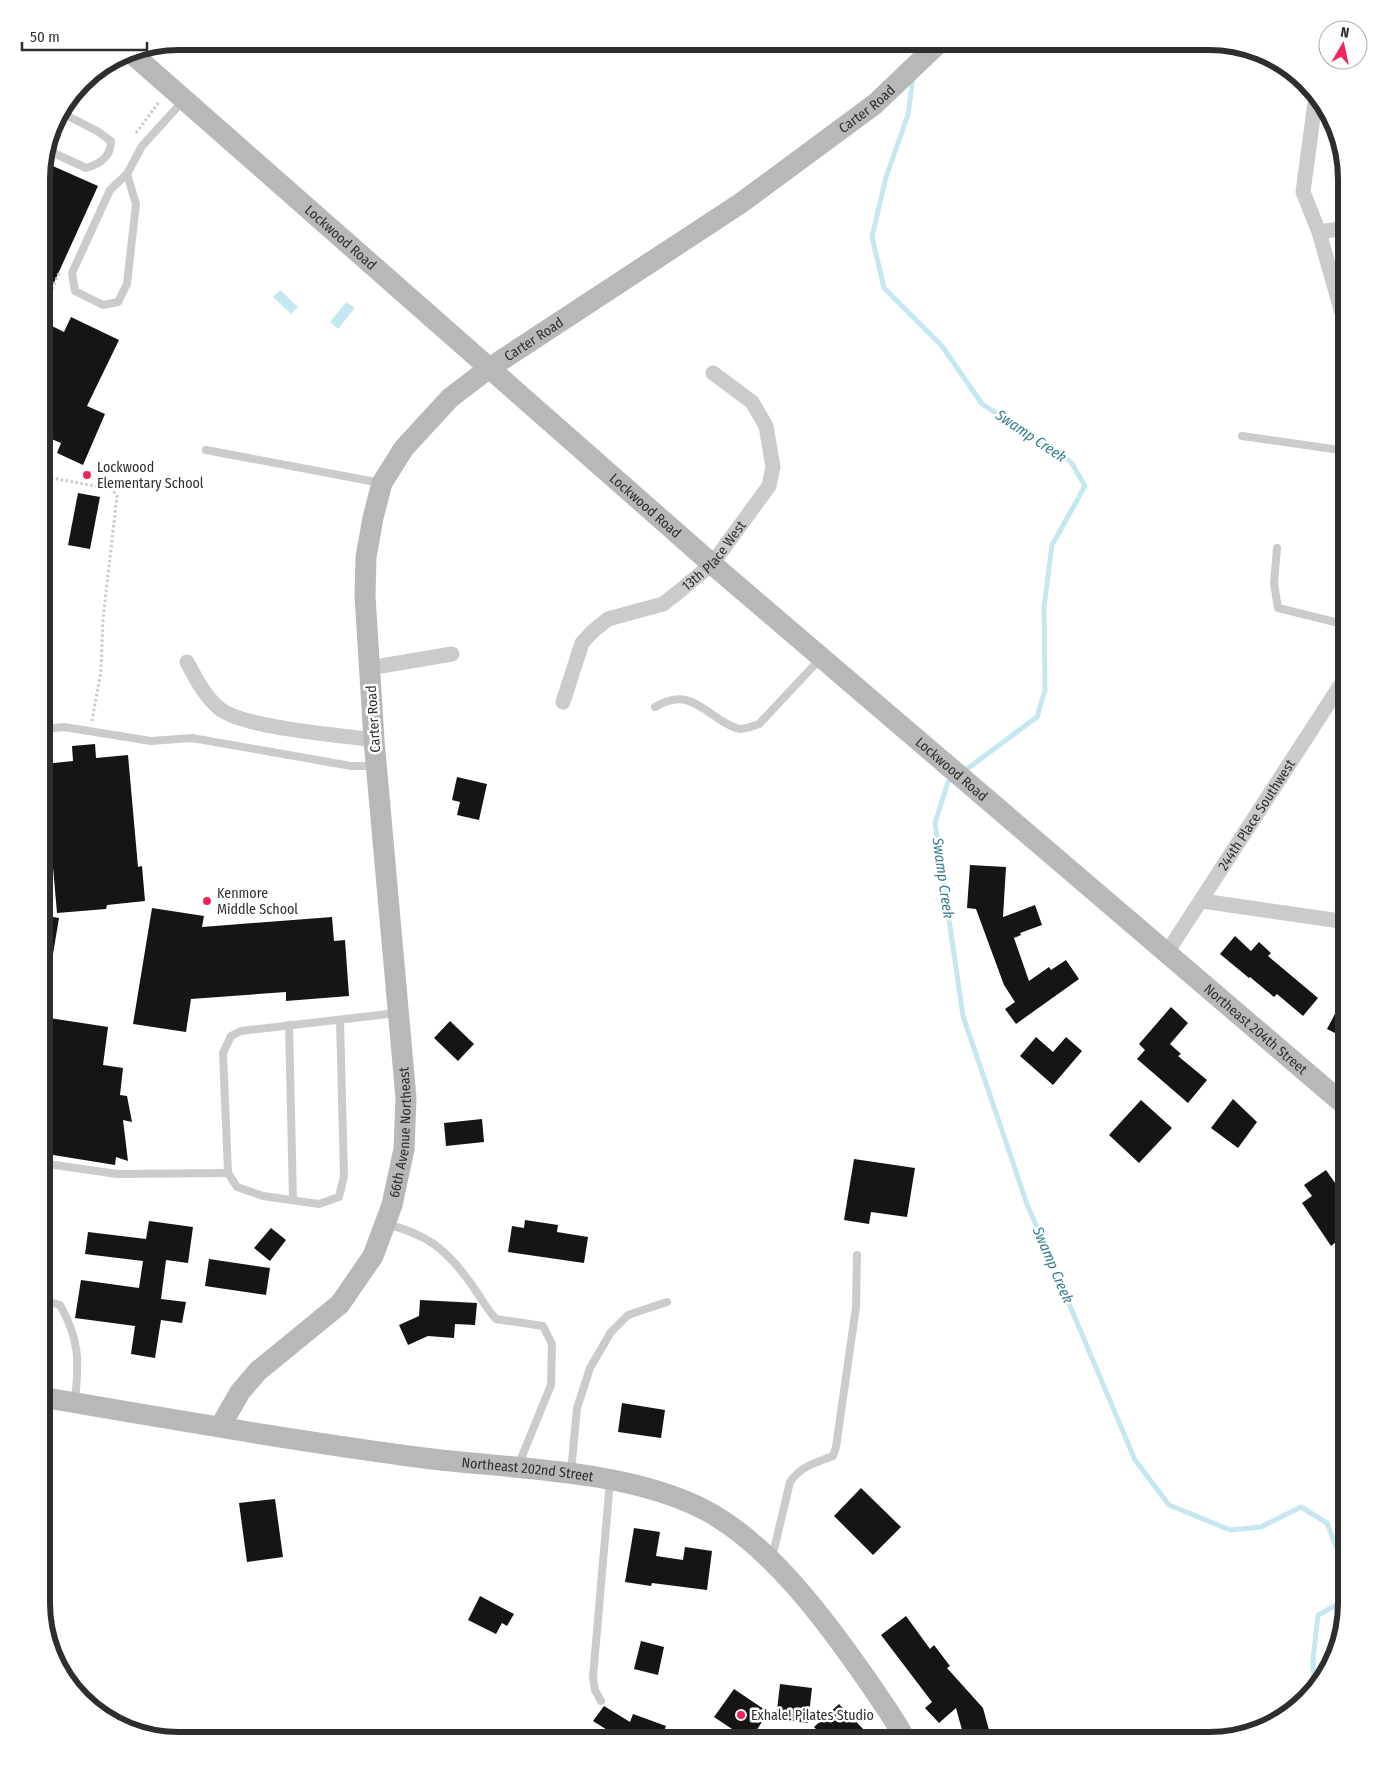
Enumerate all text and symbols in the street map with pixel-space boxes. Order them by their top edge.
scale bar [22,20,148,52]
north arrow [1318,20,1368,70]
text: N [1339,24,1350,42]
text: 50 m [30,28,60,46]
street label: Carter Road [835,82,899,137]
street label: Lockwood Road [301,202,380,274]
street label: Carter Road [501,314,567,365]
water label: Swamp Creek [991,405,1070,467]
place label: Lockwood Elementary School [97,459,204,492]
marker: Lockwood Elementary School [81,469,93,481]
street label: Lockwood Road [606,470,684,542]
street label: 13th Place West [678,517,750,595]
street label: Carter Road [363,685,384,753]
street label: Lockwood Road [912,734,991,805]
street label: 244th Place Southwest [1215,756,1299,874]
water label: Swamp Creek [928,835,958,920]
place label: Kenmore Middle School [217,885,298,918]
marker: Kenmore Middle School [201,895,213,907]
street label: Northeast 204th Street [1200,981,1311,1078]
street label: 66th Avenue Northeast [386,1066,415,1199]
water label: Swamp Creek [1028,1223,1077,1306]
street label: Northeast 202nd Street [461,1454,595,1485]
place label: Exhale! Pilates Studio [751,1707,874,1724]
marker: Exhale! Pilates Studio [735,1709,747,1721]

